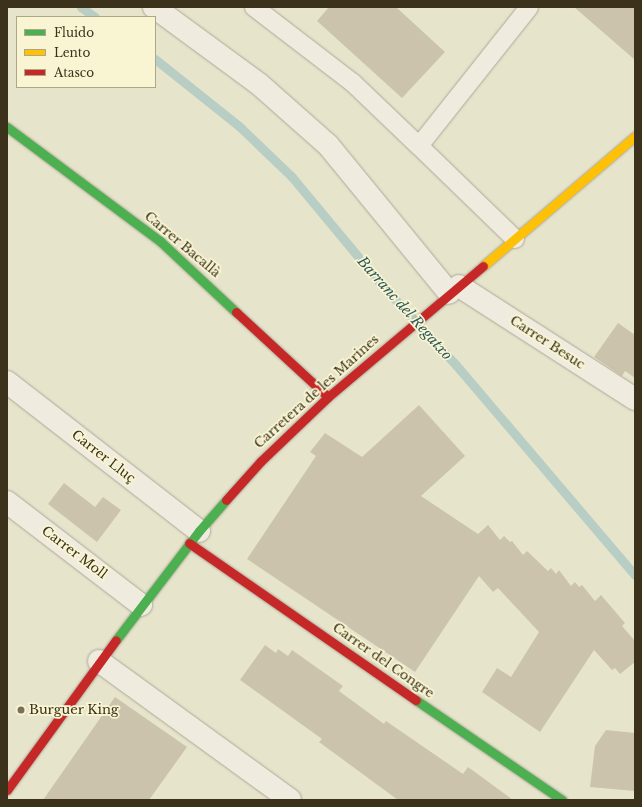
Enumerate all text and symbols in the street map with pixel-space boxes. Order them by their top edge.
legend [16,16,156,88]
text: Fluido [54,25,94,40]
text: Lento [54,45,90,60]
text: Atasco [54,65,94,80]
street label: Carrer Bacallà [141,209,223,281]
water label: Barranc del Regatxo [354,253,456,363]
street label: Carrer Besuc [507,313,587,373]
street label: Carretera de les Marines [251,332,383,452]
street label: Carrer Lluç [68,427,138,487]
street label: Carrer Moll [38,523,110,583]
street label: Carrer del Congre [329,620,437,702]
place label: Burguer King [29,702,119,718]
marker: Burguer King [16,705,26,715]

